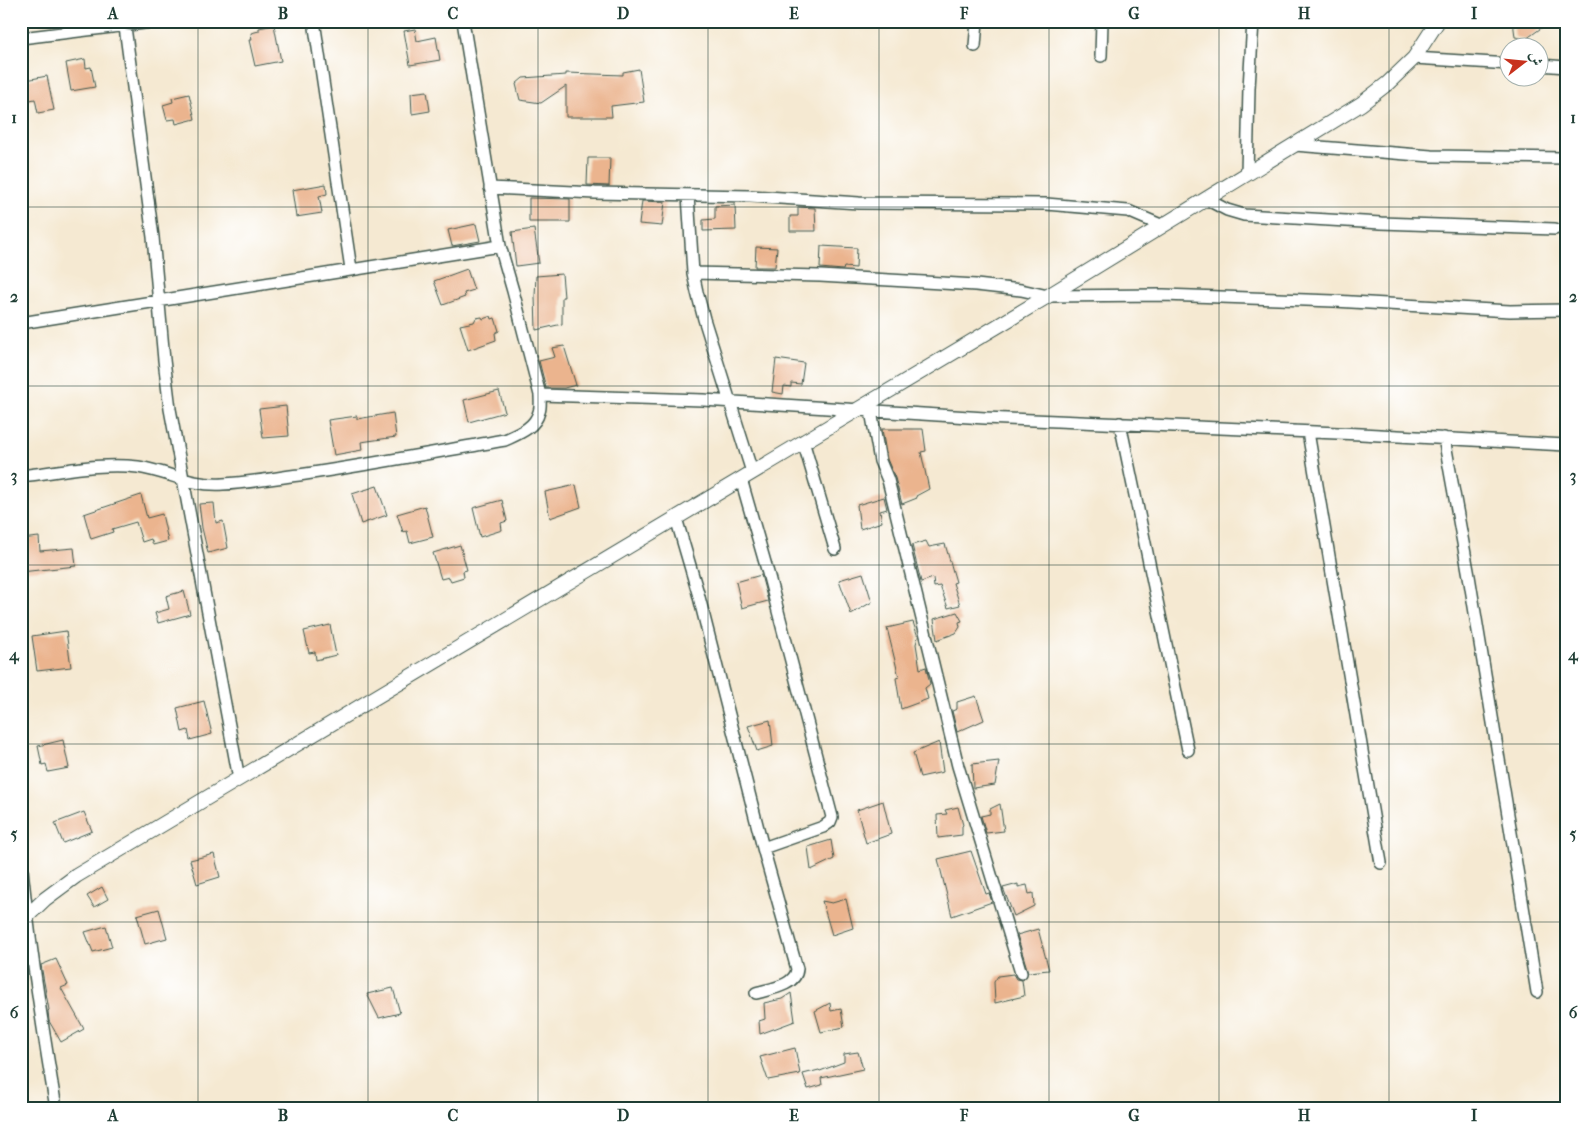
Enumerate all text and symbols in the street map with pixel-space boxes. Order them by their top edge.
text: A [107,4,119,23]
text: B [278,4,288,23]
text: C [448,4,459,23]
text: D [617,4,629,23]
text: E [789,4,799,23]
text: F [959,4,969,23]
text: G [1128,4,1140,23]
text: H [1298,4,1311,23]
text: I [1471,4,1478,23]
north arrow [1500,38,1550,88]
text: ش [1526,50,1546,68]
text: 1 [11,108,17,127]
text: 1 [1570,108,1576,127]
text: 2 [10,287,18,306]
text: 2 [1569,287,1577,306]
text: 3 [11,466,17,486]
text: 3 [1570,466,1576,486]
text: 4 [8,645,20,665]
text: 4 [1567,645,1579,665]
text: 5 [11,824,18,843]
text: 5 [1570,824,1577,843]
text: 6 [10,1003,19,1022]
text: 6 [1569,1003,1578,1022]
text: A [107,1106,119,1125]
text: B [278,1106,288,1125]
text: C [448,1106,459,1125]
text: D [617,1106,629,1125]
text: E [789,1106,799,1125]
text: F [959,1106,969,1125]
text: G [1128,1106,1140,1125]
text: H [1298,1106,1311,1125]
text: I [1471,1106,1478,1125]

